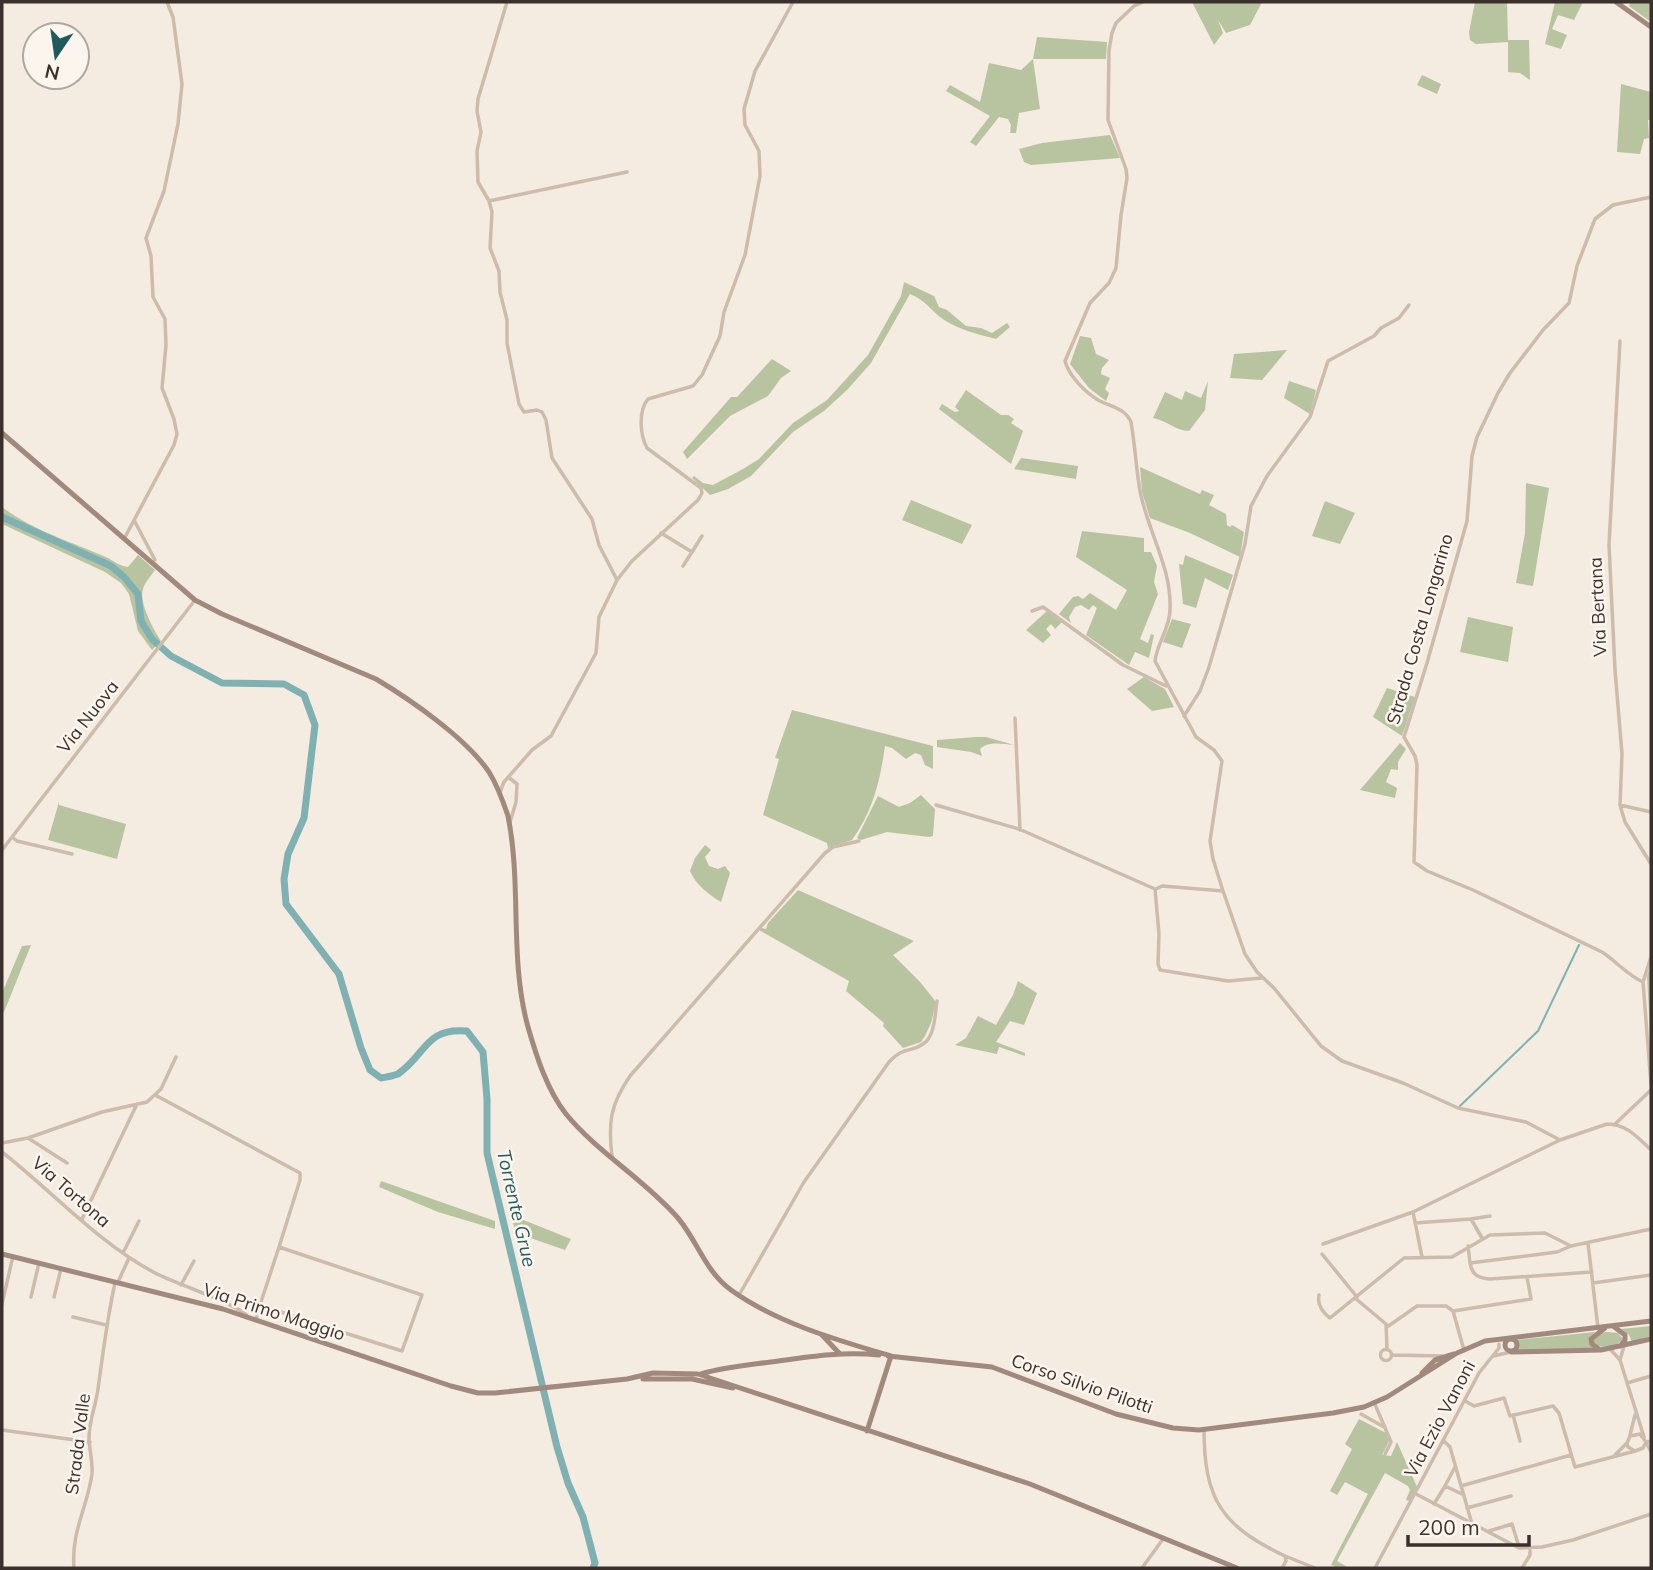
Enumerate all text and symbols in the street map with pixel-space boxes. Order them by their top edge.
north arrow [21,21,91,91]
text: N [42,59,62,86]
street label: Strada Costa Longarino [1381,531,1458,727]
street label: Via Bertana [1583,557,1612,657]
street label: Via Nuova [52,676,123,758]
water label: Torrente Grue [492,1147,542,1269]
street label: Via Tortona [27,1151,115,1232]
street label: Via Primo Maggio [200,1278,348,1345]
street label: Corso Silvio Pilotti [1008,1349,1156,1418]
street label: Via Ezio Vanoni [1399,1356,1480,1481]
street label: Strada Valle [60,1392,95,1496]
scale bar [1408,1504,1529,1548]
text: 200 m [1418,1514,1480,1540]

